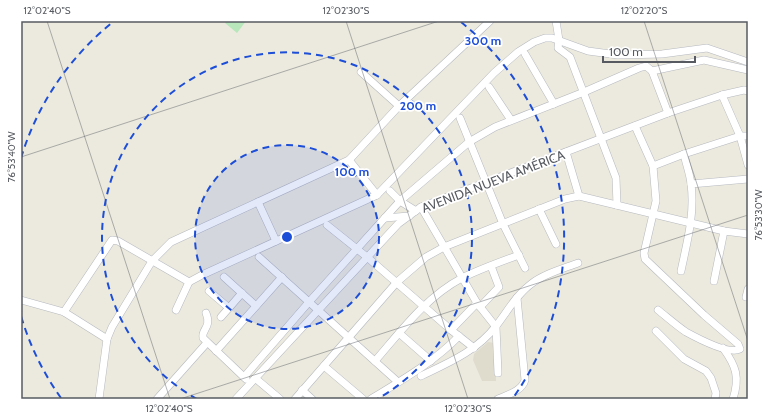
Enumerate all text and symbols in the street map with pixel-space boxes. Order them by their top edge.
text: 12°02'40"S [24,4,71,17]
text: 12°02'30"S [323,4,370,17]
text: 12°02'20"S [621,4,667,17]
text: 300 m [465,33,501,48]
scale bar [603,38,695,64]
text: 100 m [609,44,643,59]
text: 200 m [400,98,436,113]
text: 76°53'40"W [5,131,18,183]
street label: AVENIDA NUEVA AMÉRICA [419,145,567,216]
text: 100 m [335,164,369,179]
text: 76°53'30"W [752,189,765,240]
centre of rings [280,230,294,244]
text: 12°02'40"S [146,402,193,415]
text: 12°02'30"S [445,402,492,415]

